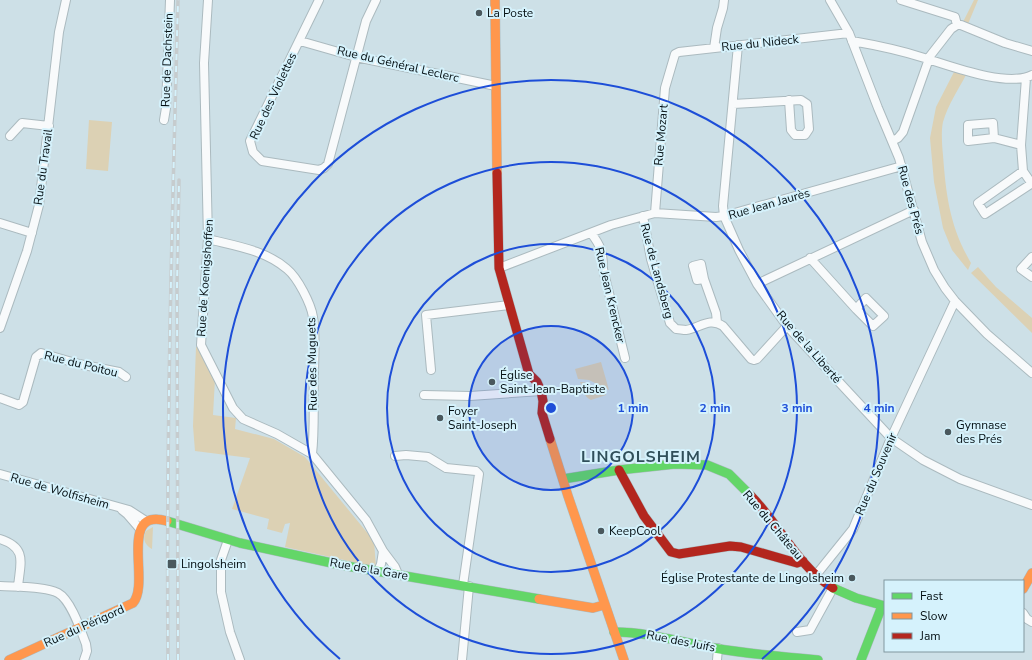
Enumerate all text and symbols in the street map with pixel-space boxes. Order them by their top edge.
place label: La Poste [487,5,533,21]
marker: La Poste [474,8,484,18]
street label: Rue de Dachstein [157,13,177,107]
street label: Rue du Nideck [721,31,800,55]
street label: Rue du Général Leclerc [335,42,461,86]
street label: Rue des Violettes [246,50,300,142]
street label: Rue Mozart [650,103,672,166]
street label: Rue du Travail [30,127,56,206]
street label: Rue des Prés [894,164,928,236]
street label: Rue Jean Jaurès [726,185,812,223]
street label: Rue de Koenigshoffen [193,219,217,337]
street label: Rue de Landsberg [637,222,677,320]
street label: Rue Jean Krencker [591,246,629,345]
street label: Rue de la Liberté [773,307,845,387]
street label: Rue des Muguets [303,317,321,411]
street label: Rue du Poitou [42,347,120,381]
place label: Église Saint-Jean-Baptiste [500,367,605,397]
marker: Église Saint-Jean-Baptiste [487,377,497,387]
text: 1 min [617,400,649,416]
text: 2 min [699,400,731,416]
text: 3 min [781,400,813,416]
text: 4 min [863,400,895,416]
centre of rings [544,401,558,415]
place label: Foyer Saint-Joseph [448,403,517,433]
marker: Foyer Saint-Joseph [435,413,445,423]
place label: Gymnase des Prés [956,417,1006,447]
marker: Gymnase des Prés [943,427,953,437]
street label: Rue du Souvenir [851,430,901,518]
district label: LINGOLSHEIM [581,446,701,468]
street label: Rue de Wolfisheim [9,469,111,513]
street label: Rue du Château [739,487,807,563]
place label: KeepCool [609,523,661,539]
marker: KeepCool [596,526,606,536]
street label: Rue de la Gare [329,554,409,584]
place label: Lingolsheim [181,556,246,572]
marker: Lingolsheim [166,558,178,570]
place label: Église Protestante de Lingolsheim [661,570,844,586]
marker: Église Protestante de Lingolsheim [847,573,857,583]
legend [884,580,1024,652]
text: Fast [920,588,943,604]
street label: Rue du Périgord [41,601,127,651]
text: Slow [920,608,948,624]
street label: Rue des Juifs [645,627,717,656]
text: Jam [919,628,941,644]

